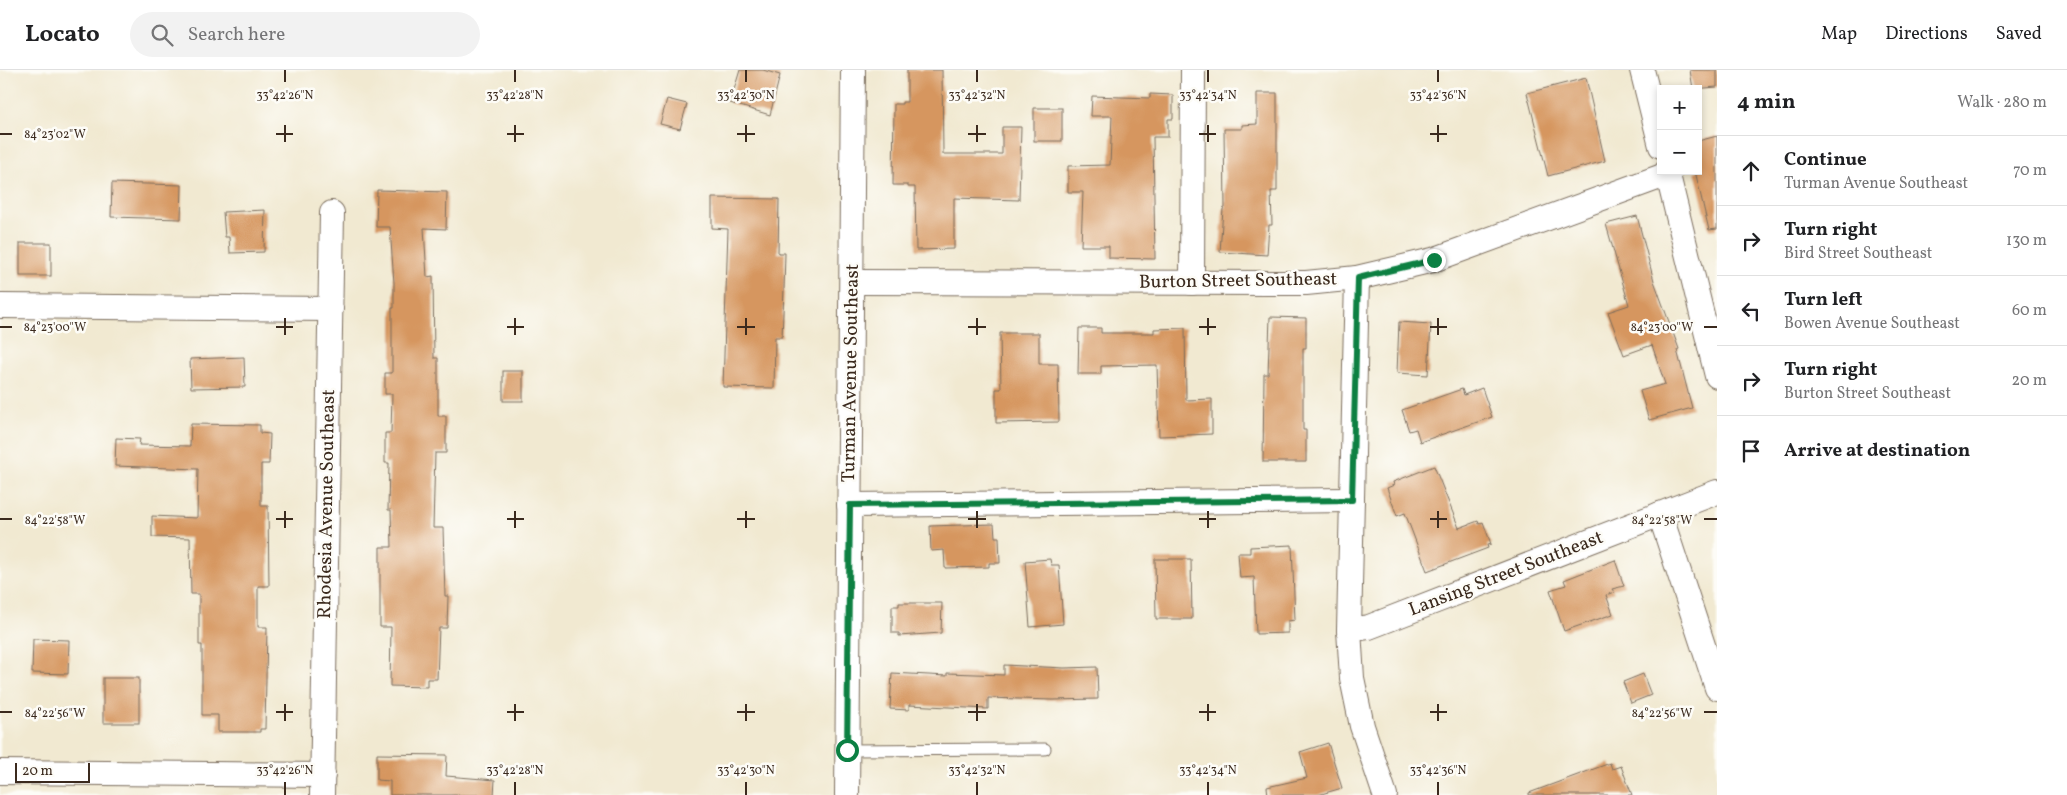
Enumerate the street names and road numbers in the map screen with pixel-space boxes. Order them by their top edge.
street label: Turman Avenue Southeast [836,263,866,483]
street label: Burton Street Southeast [1139,266,1338,296]
street label: Rhodesia Avenue Southeast [312,389,342,619]
street label: Lansing Street Southeast [1405,525,1607,623]

